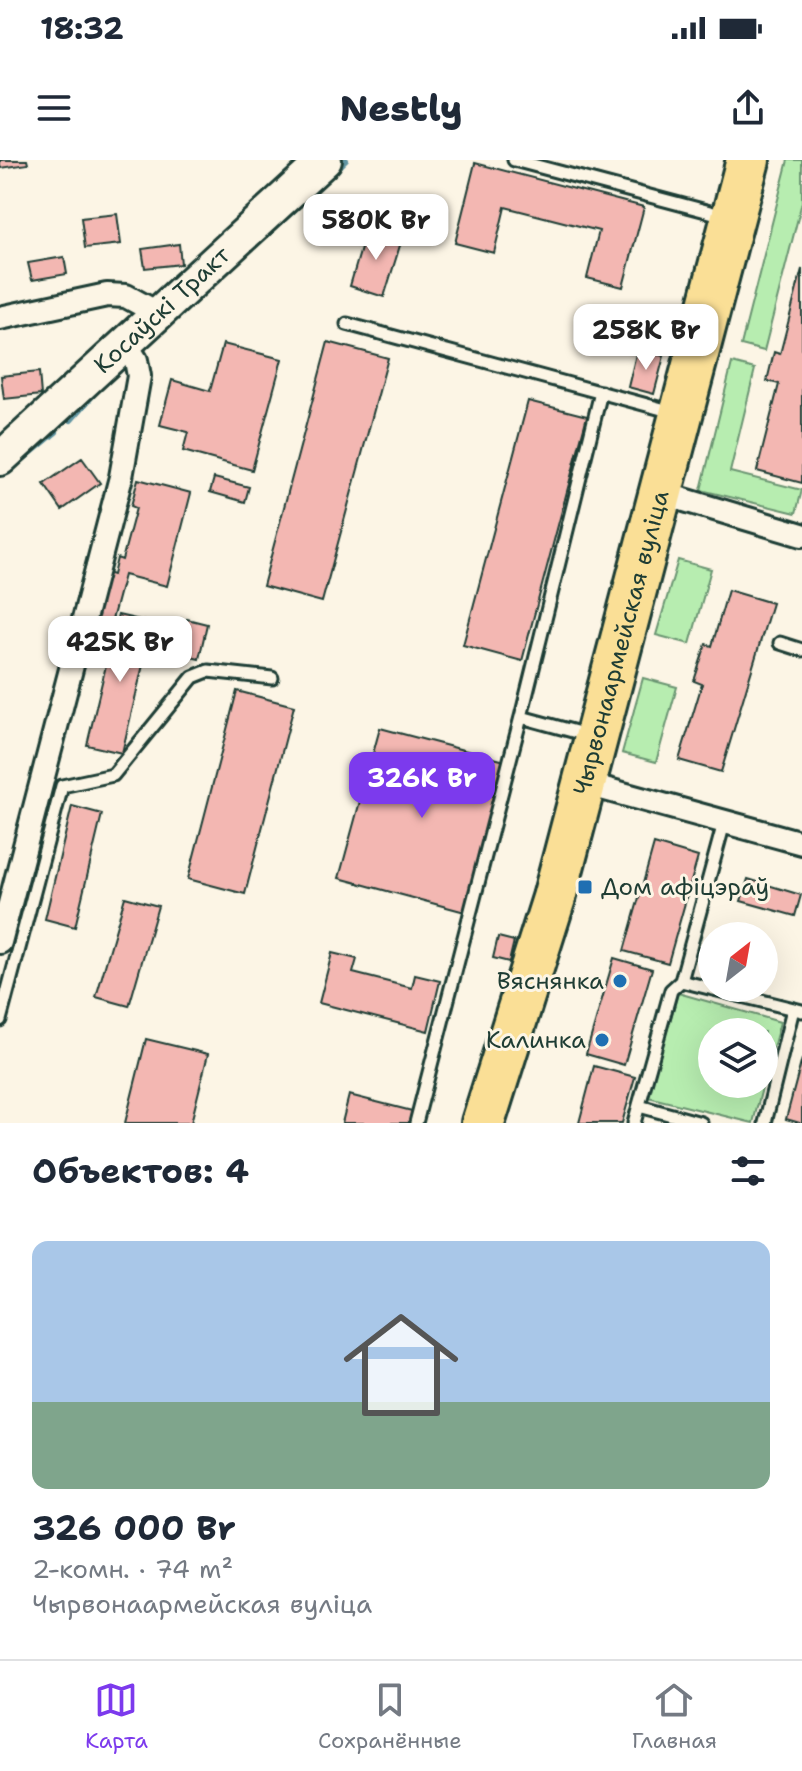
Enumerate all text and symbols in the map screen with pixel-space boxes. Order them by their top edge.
text: 18:32 [40,8,124,49]
text: Nestly [340,84,462,133]
icon: menu [32,86,76,130]
icon: share [726,86,770,130]
pin: 580K Br [302,194,450,262]
text: 580K Br [321,202,431,237]
street label: Косаўскі Тракт [87,239,237,381]
pin: 258K Br [572,304,720,372]
text: 258K Br [591,312,701,347]
street label: Чырвонаармейская вуліца [566,487,677,799]
pin: 425K Br [46,616,194,684]
text: 425K Br [66,624,174,659]
pin: 326K Br [348,752,496,820]
text: 326K Br [367,760,477,795]
place label: Дом афіцэраў [601,871,769,903]
marker: Дом афіцэраў [576,878,594,896]
north arrow [698,922,778,1002]
map controls [698,922,778,1098]
place label: Вяснянка [497,965,604,997]
marker: Вяснянка [611,972,629,990]
button: layers [698,1018,778,1098]
place label: Калинка [486,1024,586,1056]
marker: Калинка [593,1031,611,1049]
text: Объектов: 4 [32,1148,249,1194]
icon: filters [726,1149,770,1193]
icon: home [329,1293,473,1437]
text: 326 000 Br [32,1505,236,1551]
text: 2-комн. · 74 m² [32,1551,233,1586]
text: Чырвонаармейская вуліца [32,1586,372,1621]
tab: Карта [85,1678,148,1755]
tab: Сохранённые [318,1678,462,1755]
tab: Главная [632,1678,717,1755]

